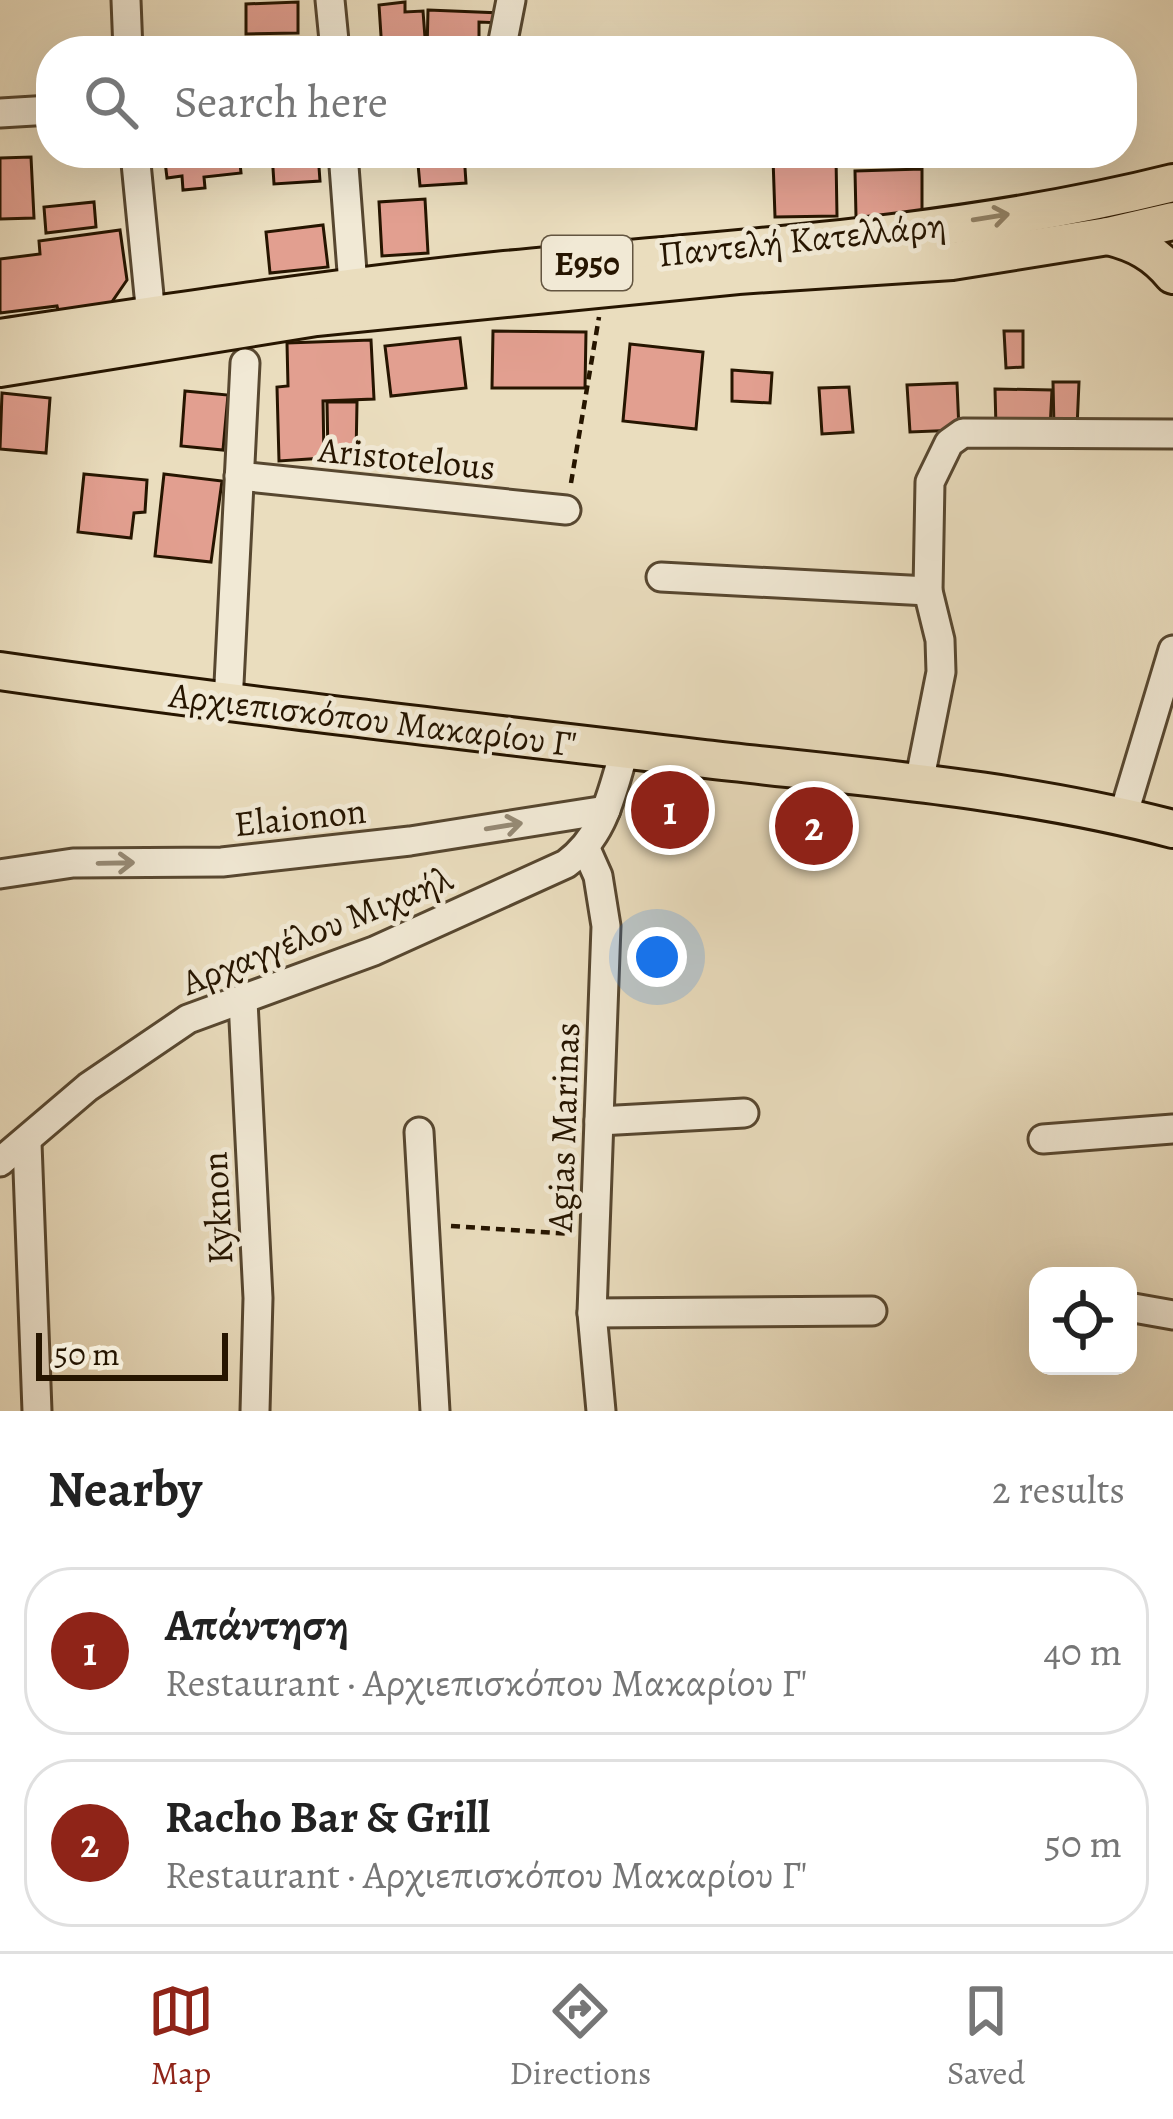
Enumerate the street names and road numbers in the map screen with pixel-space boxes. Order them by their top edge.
street label: Παντελή Κατελλάρη [656,200,948,278]
road number: E950 [542,236,632,290]
street label: Aristotelous [315,424,498,492]
street label: Αρχιεπισκόπου Μακαρίου Γ' [166,670,579,768]
street label: Elaionon [232,786,368,848]
street label: Αρχαγγέλου Μιχαήλ [173,853,460,1007]
street label: Agias Marinas [535,1021,591,1234]
street label: Kyknon [190,1150,244,1266]

